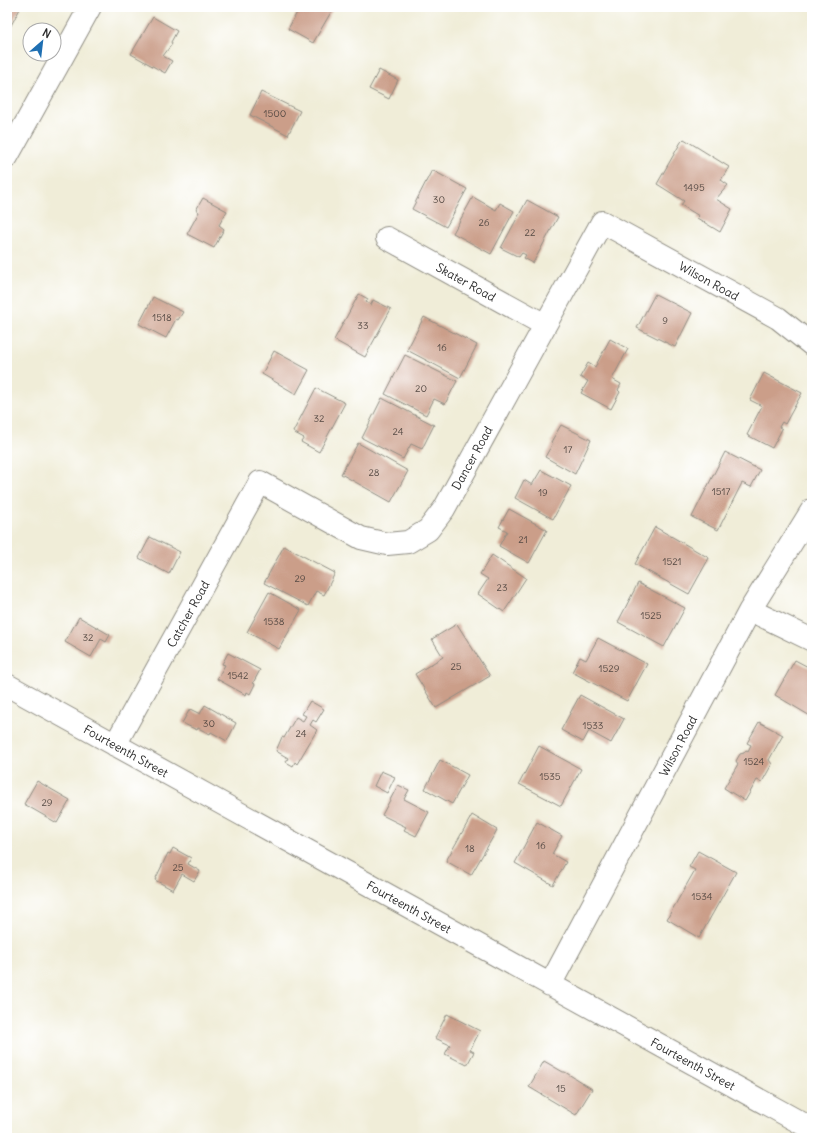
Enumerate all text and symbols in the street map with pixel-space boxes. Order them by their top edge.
north arrow [22,22,62,62]
text: N [40,25,53,41]
house number: 1500 [264,107,286,120]
house number: 1495 [683,181,705,194]
house number: 30 [433,193,445,206]
house number: 26 [478,216,490,229]
house number: 22 [525,226,536,239]
street label: Wilson Road [676,258,742,304]
street label: Skater Road [434,259,498,305]
house number: 1518 [152,311,172,324]
house number: 9 [662,314,668,327]
house number: 33 [357,319,369,332]
house number: 16 [437,341,447,354]
house number: 20 [415,382,427,395]
house number: 32 [313,412,325,425]
street label: Dancer Road [448,424,496,492]
house number: 24 [392,425,404,438]
house number: 17 [564,443,573,456]
house number: 28 [368,466,380,479]
house number: 1517 [712,485,730,498]
house number: 19 [538,486,548,499]
house number: 21 [518,533,528,546]
house number: 1521 [662,555,682,568]
house number: 29 [294,572,306,585]
street label: Catcher Road [163,578,213,650]
house number: 23 [496,581,508,594]
house number: 1525 [641,609,662,622]
house number: 1538 [263,615,285,628]
house number: 32 [82,631,94,644]
house number: 25 [450,660,462,673]
house number: 1529 [599,662,620,675]
house number: 1542 [228,669,249,682]
street label: Wilson Road [656,713,700,779]
house number: 30 [203,717,215,730]
house number: 1533 [582,719,604,732]
street label: Fourteenth Street [81,722,171,780]
house number: 24 [295,727,307,740]
house number: 1524 [744,755,765,768]
house number: 1535 [539,770,561,783]
house number: 29 [41,796,53,809]
house number: 16 [536,839,546,852]
house number: 18 [465,842,475,855]
house number: 25 [172,861,184,874]
street label: Fourteenth Street [364,878,454,936]
house number: 1534 [691,890,713,903]
street label: Fourteenth Street [648,1035,738,1093]
house number: 15 [556,1082,566,1095]

